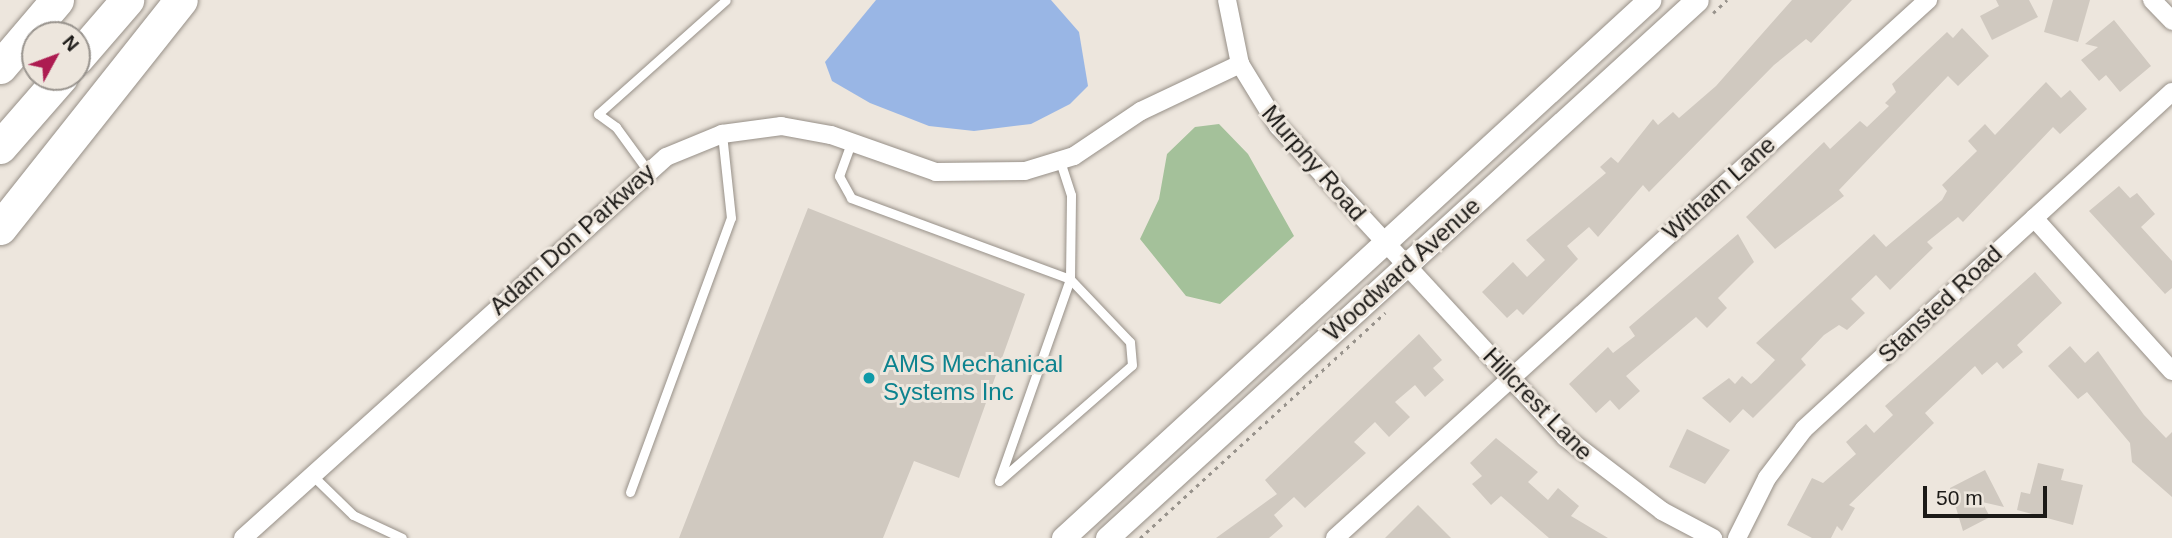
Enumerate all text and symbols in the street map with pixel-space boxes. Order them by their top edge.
north arrow [21,21,91,91]
text: N [58,31,83,55]
street label: Murphy Road [1256,99,1372,227]
street label: Witham Lane [1657,130,1781,246]
street label: Adam Don Parkway [484,157,660,321]
street label: Woodward Avenue [1317,191,1487,347]
street label: Stansted Road [1872,239,2008,369]
street label: Hillcrest Lane [1477,342,1599,466]
place label: AMS Mechanical Systems Inc [883,350,1063,406]
marker: AMS Mechanical Systems Inc [861,370,877,386]
scale bar [1927,472,2051,516]
text: 50 m [1936,486,1983,509]

